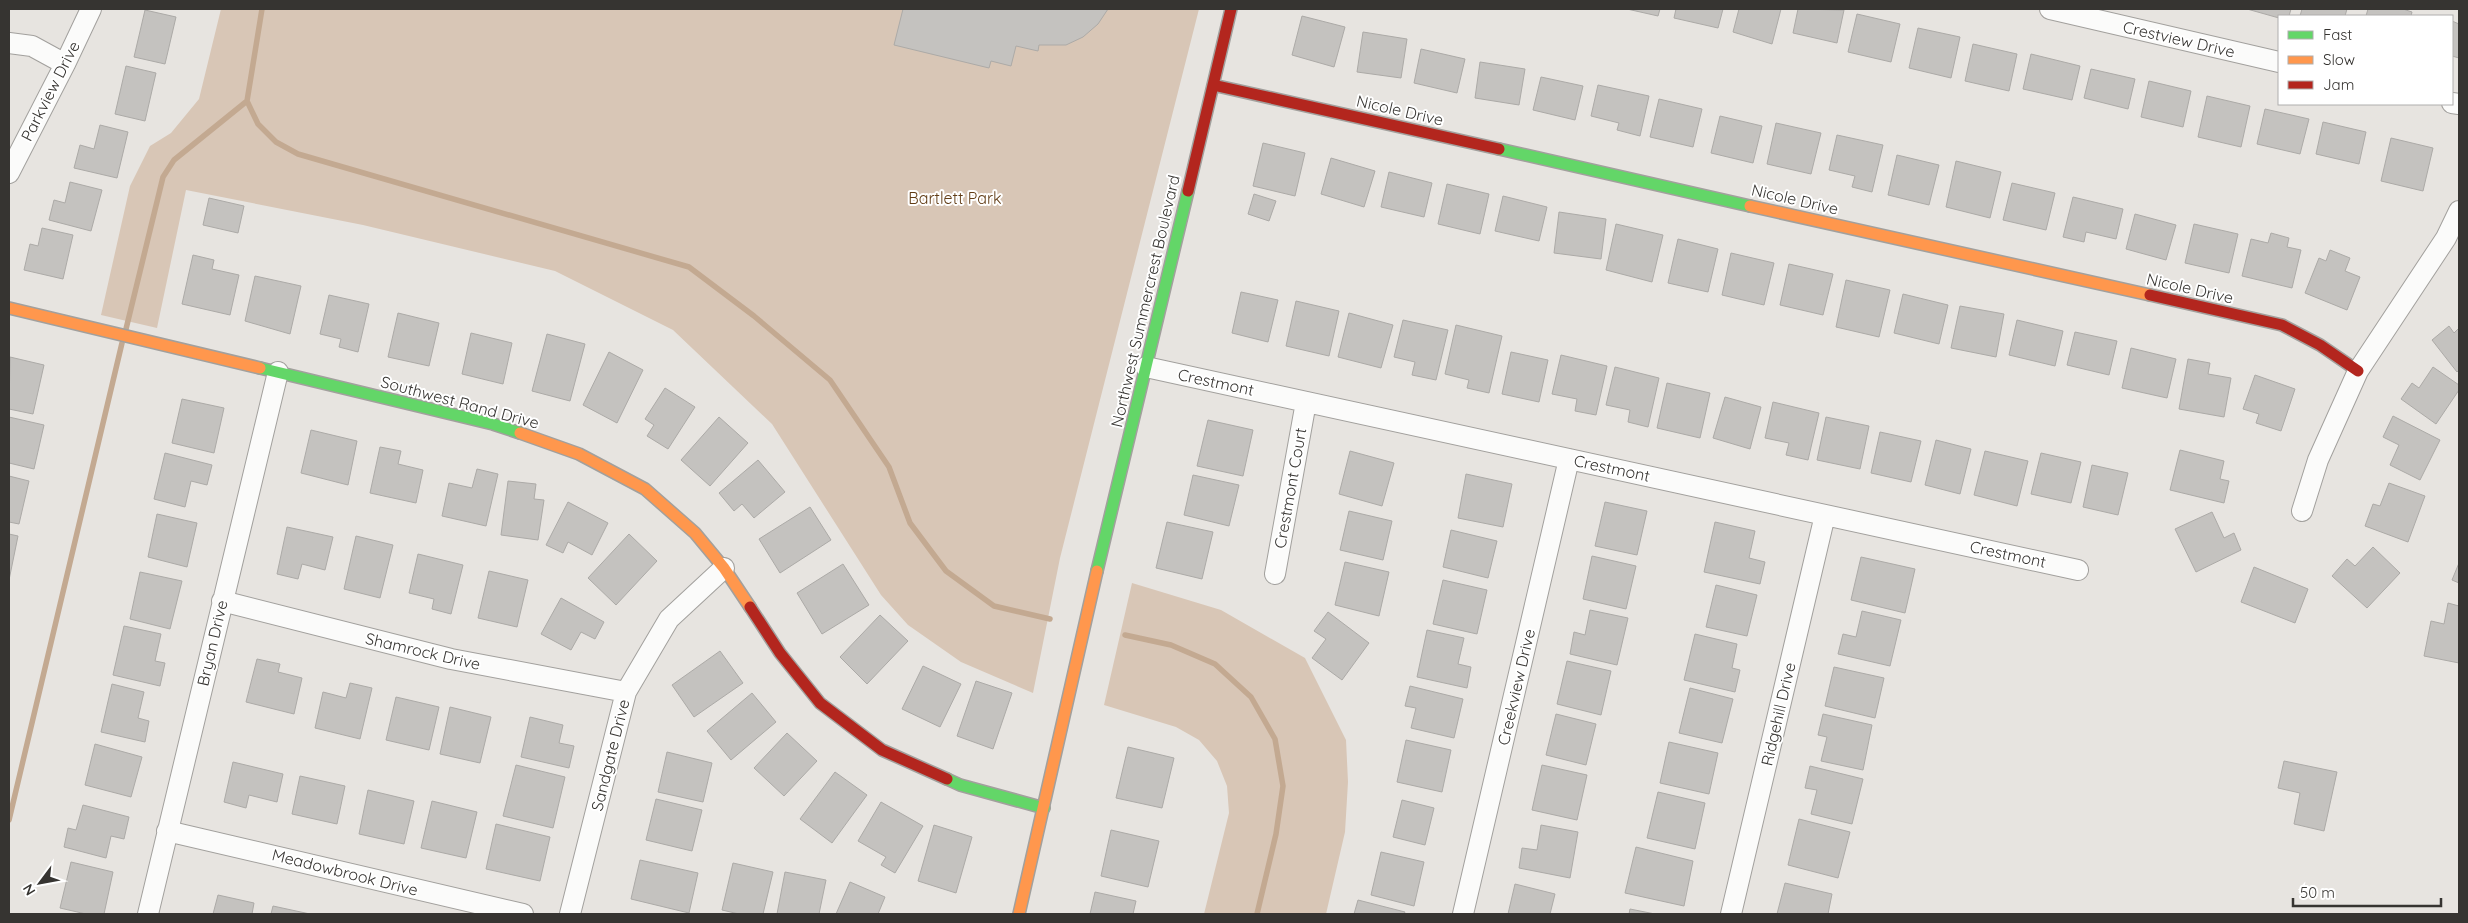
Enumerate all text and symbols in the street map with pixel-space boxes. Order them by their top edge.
legend [2278,15,2453,105]
street label: Crestview Drive [2121,16,2237,62]
text: Fast [2323,25,2352,44]
street label: Parkview Drive [16,38,84,144]
text: Slow [2323,50,2355,69]
text: Jam [2323,75,2354,94]
street label: Nicole Drive [1355,90,1445,130]
street label: Northwest Summercrest Boulevard [1106,173,1184,429]
street label: Nicole Drive [1750,179,1840,219]
park label: Bartlett Park [908,188,1002,208]
street label: Nicole Drive [2145,268,2235,308]
street label: Crestmont [1176,364,1256,400]
street label: Southwest Rand Drive [379,371,541,433]
street label: Crestmont Court [1270,426,1310,550]
street label: Crestmont [1572,450,1652,486]
street label: Crestmont [1968,536,2048,572]
street label: Bryan Drive [192,598,232,688]
street label: Creekview Drive [1493,627,1539,747]
street label: Shamrock Drive [363,628,483,674]
street label: Ridgehill Drive [1756,660,1800,768]
street label: Sandgate Drive [586,697,634,813]
street label: Meadowbrook Drive [270,844,420,900]
north arrow [15,858,65,908]
scale bar [2293,876,2440,908]
text: N [19,881,39,899]
text: 50 m [2300,883,2335,902]

